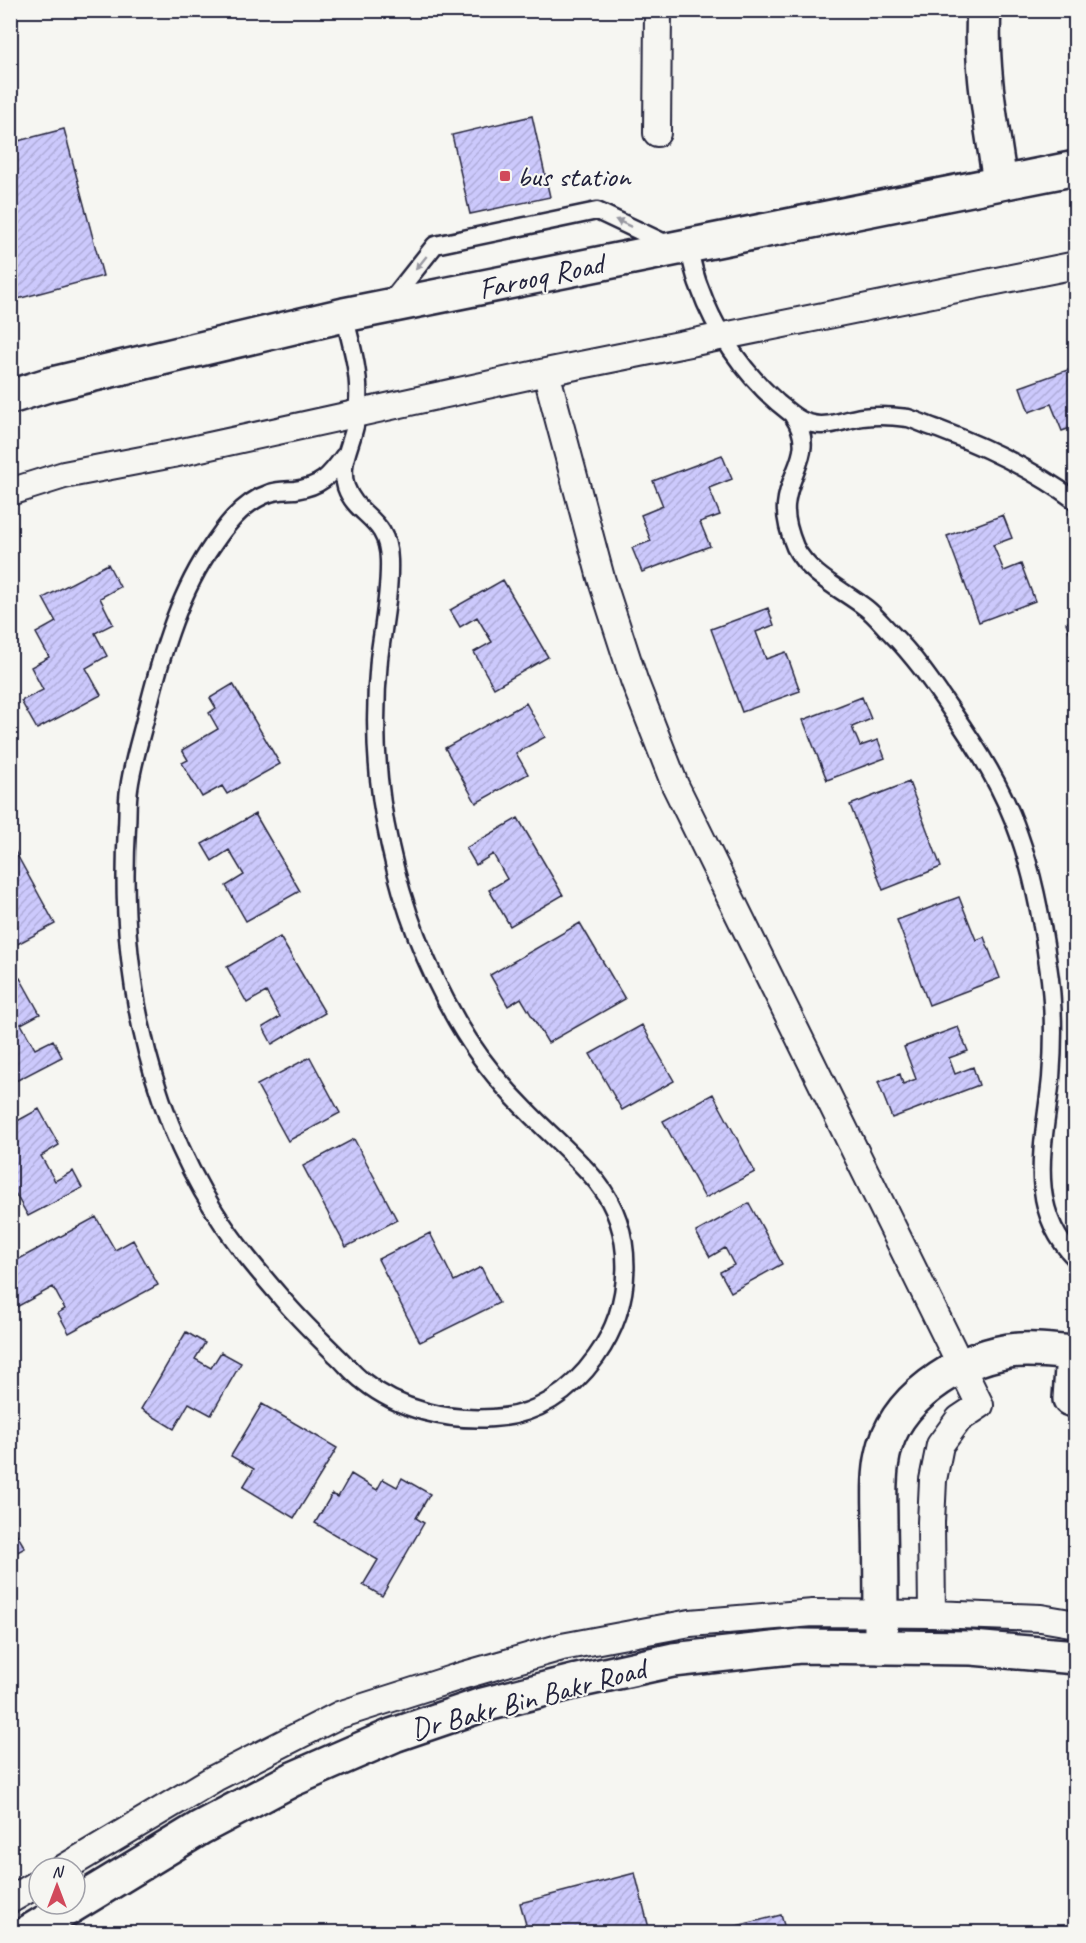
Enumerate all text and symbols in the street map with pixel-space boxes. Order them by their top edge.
place label: bus station [517,157,632,195]
marker: bus station [498,169,512,183]
one-way arrow [614,219,631,228]
street label: Farooq Road [475,243,611,308]
one-way arrow [416,255,428,270]
street label: Dr Bakr Bin Bakr Road [407,1648,653,1749]
north arrow [27,1856,87,1916]
text: N [52,1862,65,1882]

